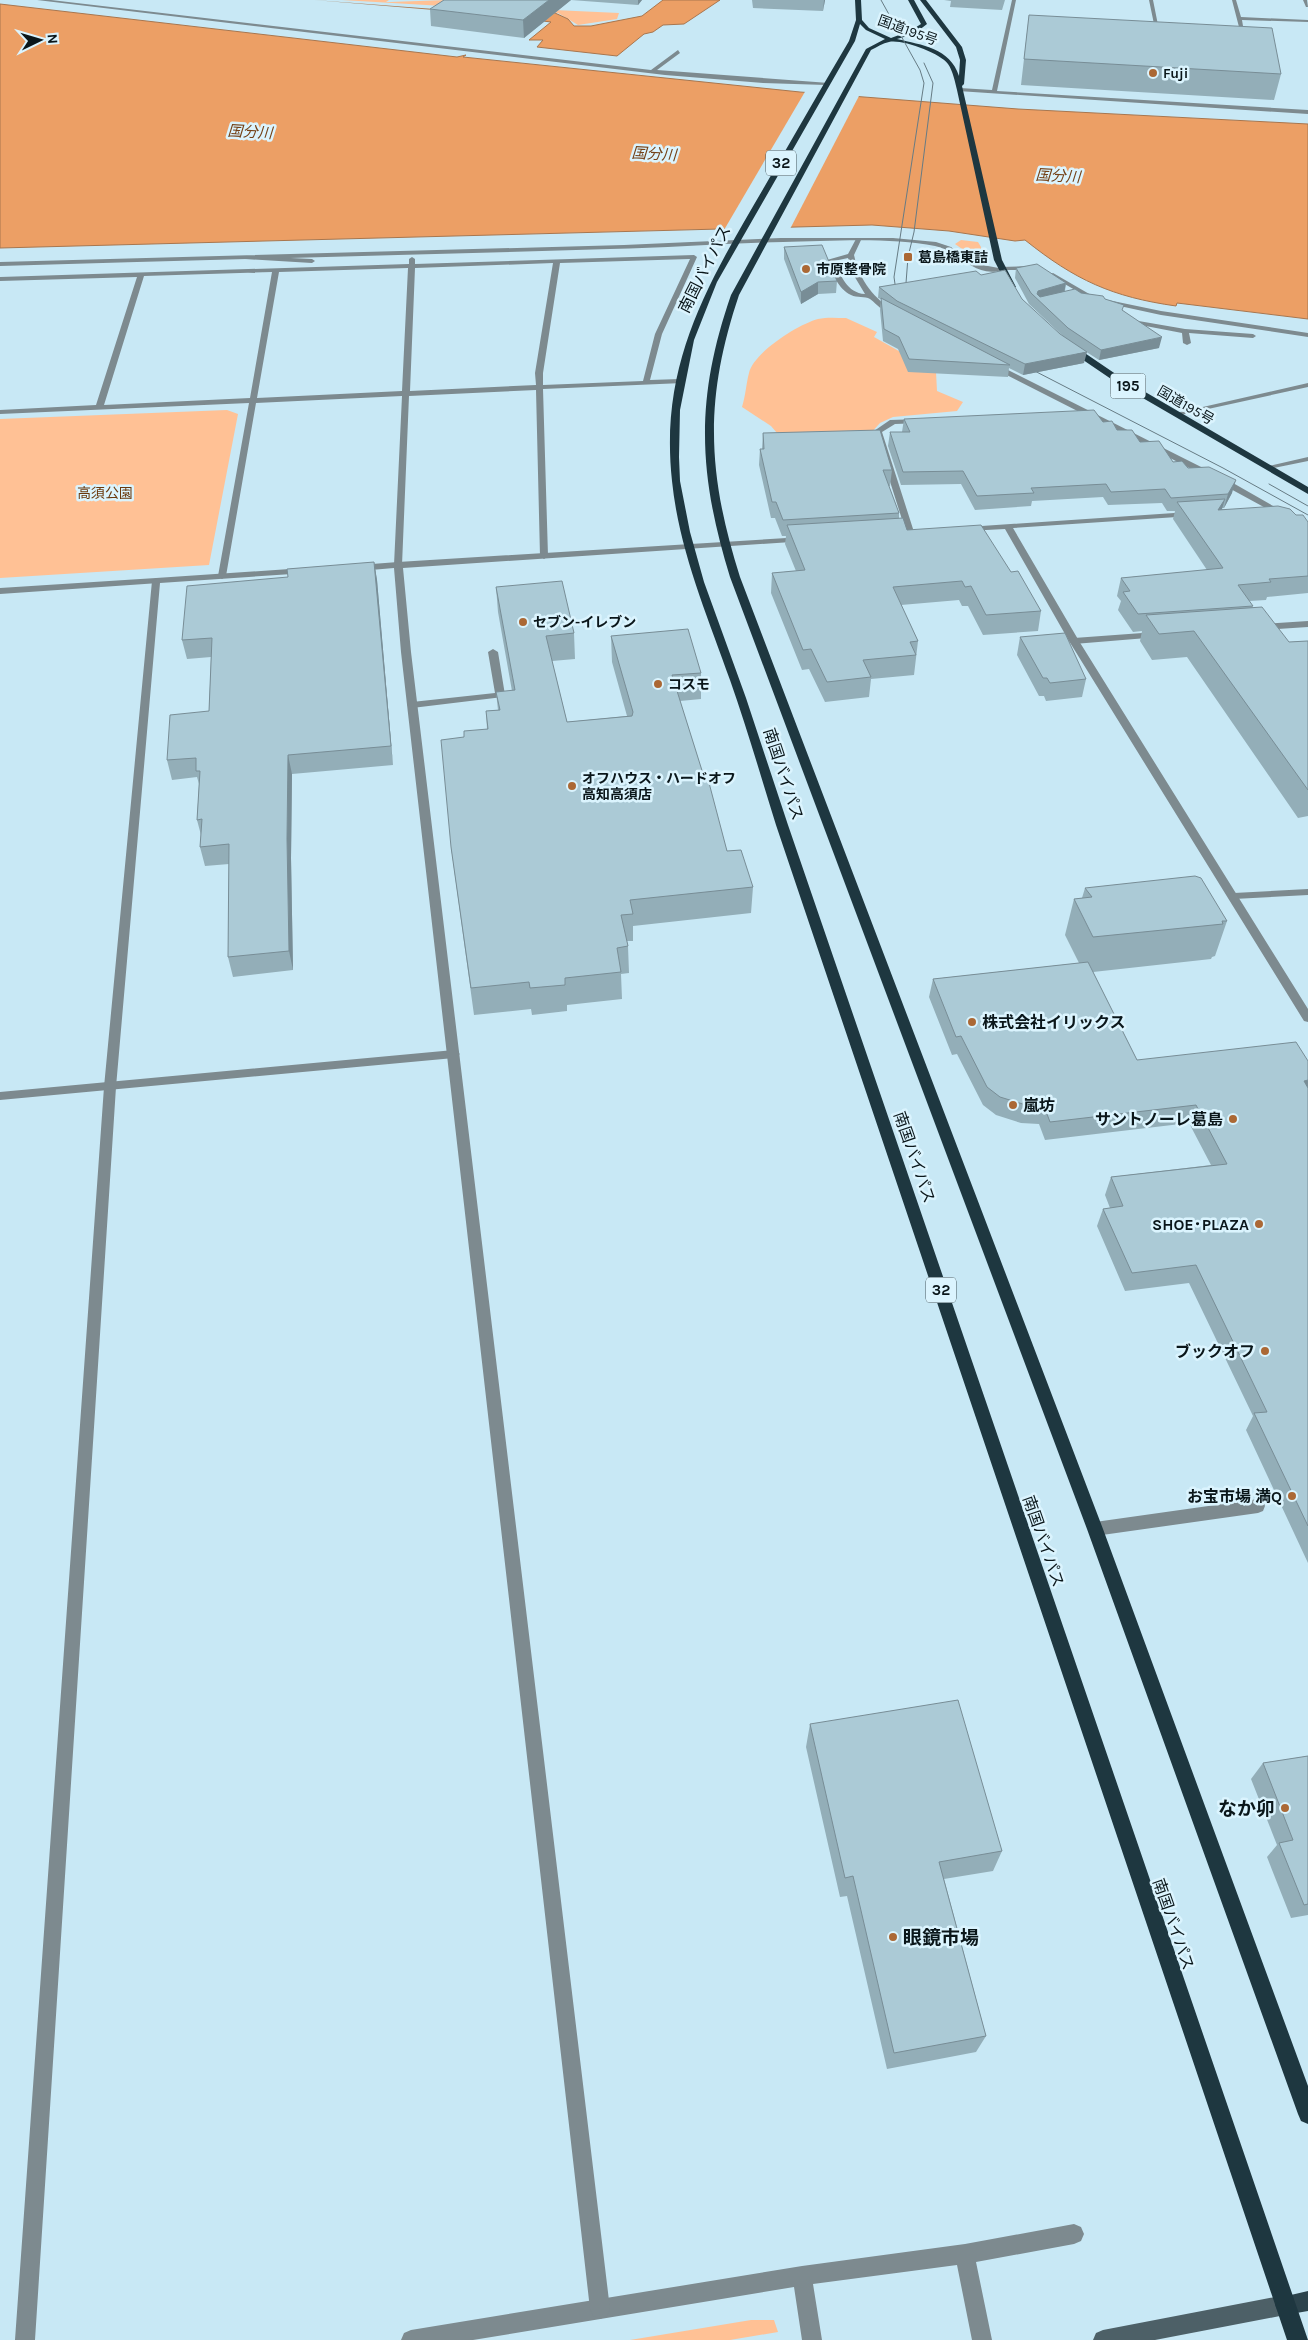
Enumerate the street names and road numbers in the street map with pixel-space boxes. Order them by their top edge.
street label: 国道195号 [875,12,940,49]
road number: 32 [766,150,796,176]
street label: 南国バイパス [674,222,735,316]
road number: 195 [1110,374,1146,398]
street label: 国道195号 [1154,382,1217,428]
street label: 南国バイパス [760,726,807,823]
street label: 南国バイパス [890,1109,939,1205]
road number: 32 [926,1278,956,1302]
street label: 南国バイパス [1019,1493,1068,1589]
street label: 南国バイパス [1149,1876,1198,1972]

